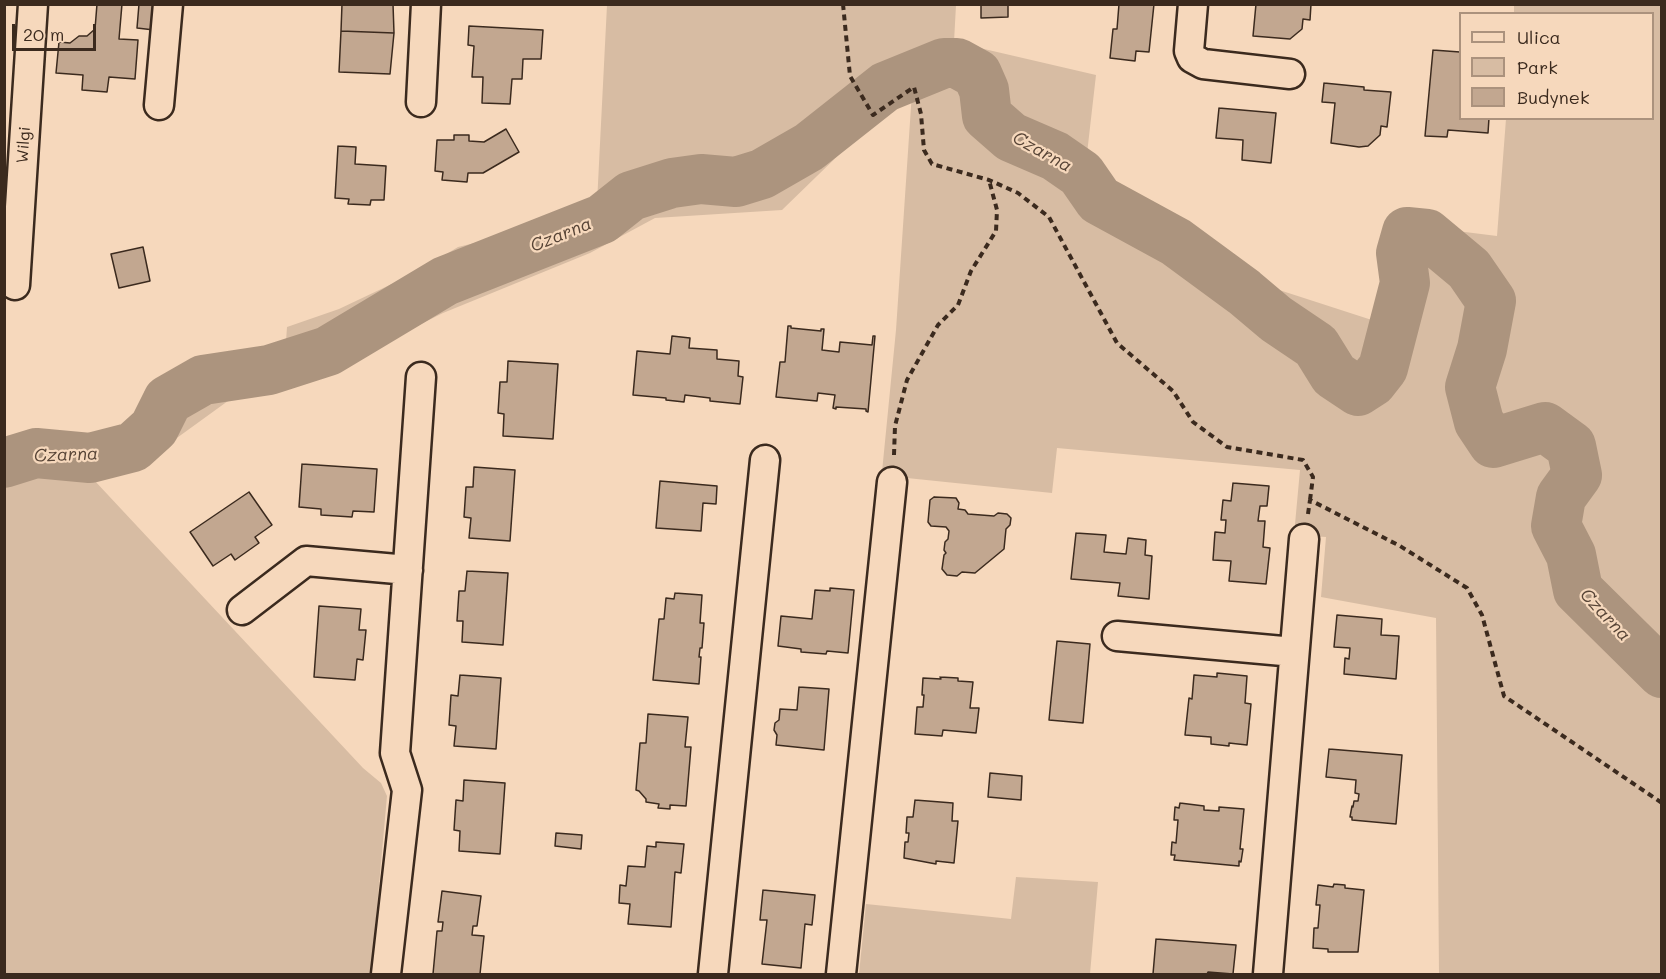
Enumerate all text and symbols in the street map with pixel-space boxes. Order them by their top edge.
scale bar [15,12,99,50]
legend [1459,12,1654,120]
text: 20 m [23,22,64,46]
text: Ulica [1517,25,1561,49]
text: Park [1517,55,1558,79]
text: Budynek [1517,85,1590,109]
street label: Wilgi [13,126,35,164]
water label: Czarna [1009,127,1075,177]
water label: Czarna [527,213,595,257]
water label: Czarna [33,443,99,467]
water label: Czarna [1575,584,1635,646]

